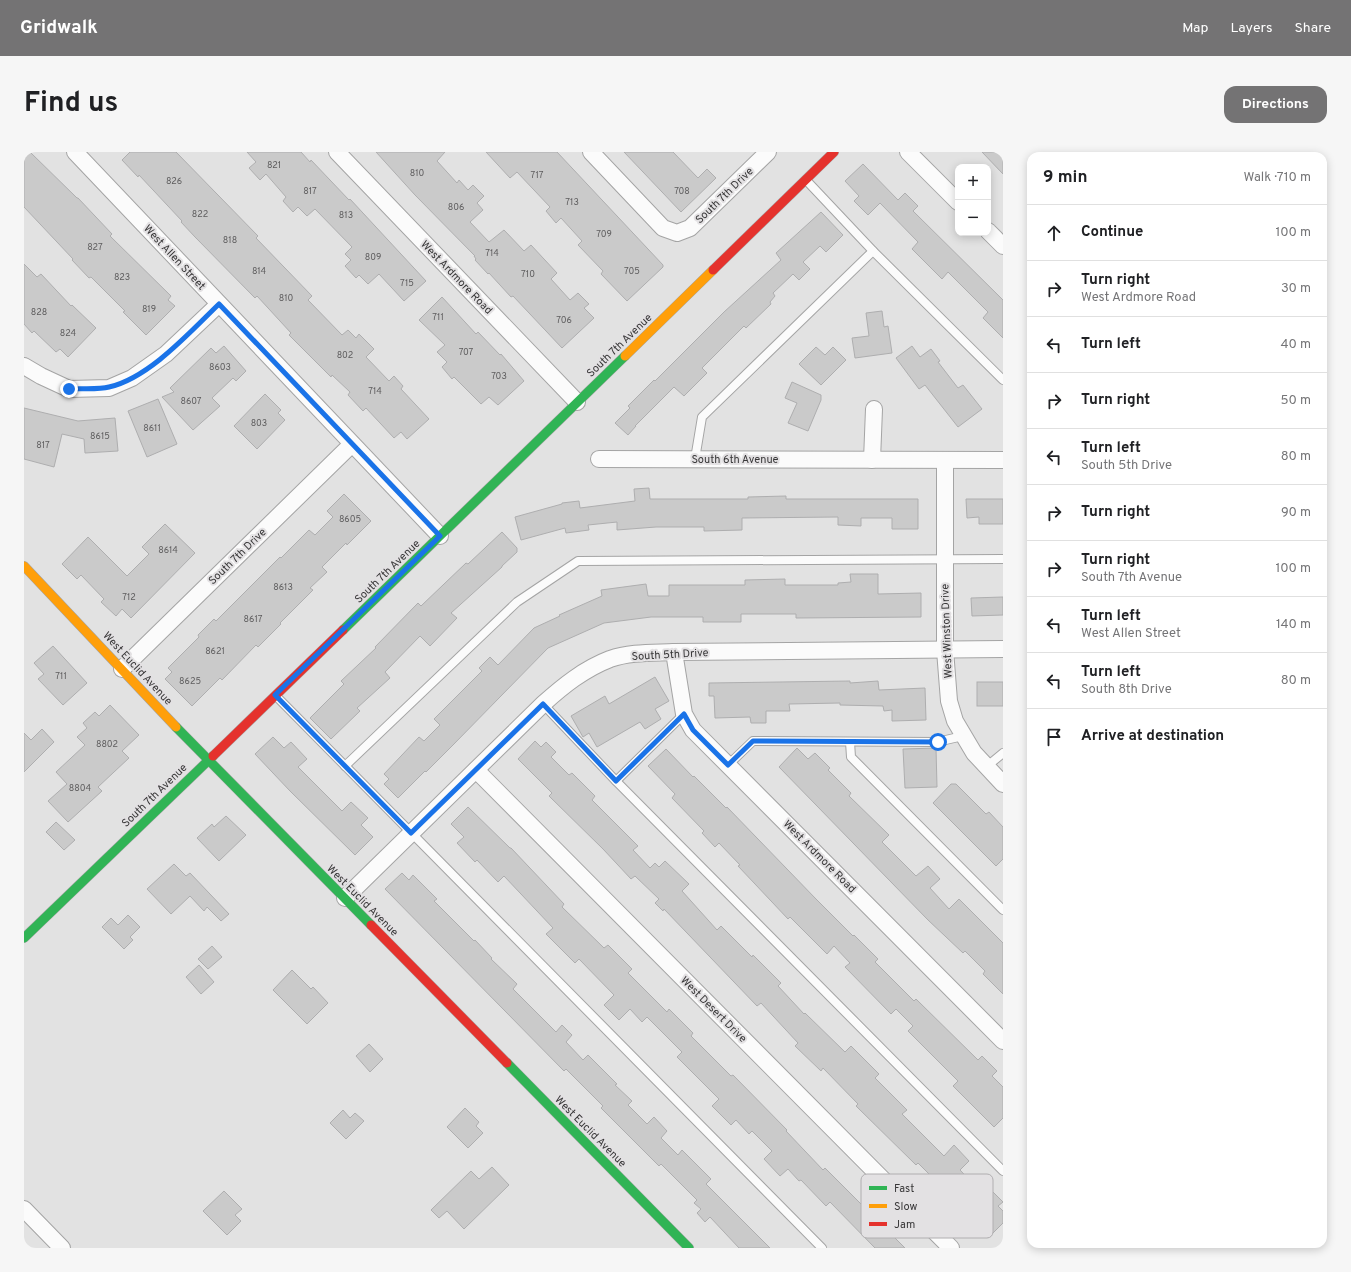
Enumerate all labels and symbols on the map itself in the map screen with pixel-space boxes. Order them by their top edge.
house number: 821 [267,160,281,171]
street label: South 7th Drive [693,165,757,227]
house number: 810 [410,168,425,179]
house number: 717 [531,170,544,181]
house number: 826 [166,176,182,187]
house number: 817 [303,186,317,197]
house number: 708 [674,186,690,197]
house number: 713 [565,197,579,208]
house number: 806 [448,202,464,213]
house number: 822 [192,209,208,220]
house number: 813 [339,210,353,221]
street label: West Allen Street [140,222,208,293]
house number: 709 [596,229,612,240]
house number: 818 [223,235,237,246]
street label: West Ardmore Road [417,238,495,318]
house number: 827 [87,242,103,253]
house number: 714 [485,248,499,259]
house number: 809 [365,252,381,263]
house number: 814 [252,266,267,277]
house number: 705 [624,266,640,277]
house number: 710 [521,269,535,280]
house number: 823 [114,272,130,283]
house number: 715 [400,278,414,289]
house number: 810 [279,293,294,304]
house number: 819 [142,304,156,315]
house number: 828 [31,307,47,318]
street label: South 7th Avenue [584,311,655,380]
house number: 711 [432,312,444,323]
house number: 706 [556,315,572,326]
house number: 824 [60,328,77,339]
house number: 707 [459,347,474,358]
house number: 802 [337,350,353,361]
house number: 8603 [209,362,231,373]
house number: 703 [491,371,507,382]
route end [60,380,78,398]
house number: 714 [368,386,382,397]
house number: 8607 [180,396,202,407]
house number: 803 [251,418,267,429]
house number: 8611 [143,423,161,434]
house number: 8615 [90,431,110,442]
house number: 817 [36,440,50,451]
street label: South 6th Avenue [691,453,779,467]
house number: 8605 [339,514,361,525]
street label: South 7th Drive [206,526,270,588]
street label: South 7th Avenue [352,537,423,606]
house number: 8614 [158,545,178,556]
house number: 8613 [273,582,293,593]
street label: West Winston Drive [938,583,956,679]
house number: 712 [122,592,136,603]
house number: 8617 [244,614,263,625]
street label: West Euclid Avenue [100,629,175,708]
house number: 8621 [205,646,225,657]
street label: South 5th Drive [631,646,709,664]
house number: 711 [55,671,67,682]
house number: 8625 [179,676,201,687]
route start [929,733,947,751]
house number: 8802 [96,739,118,750]
street label: South 7th Avenue [119,761,190,830]
house number: 8804 [69,783,92,794]
street label: West Ardmore Road [780,817,859,896]
street label: West Euclid Avenue [324,862,401,940]
street label: West Desert Drive [677,974,749,1046]
street label: West Euclid Avenue [552,1093,629,1171]
legend [861,1174,993,1238]
text: Fast [894,1182,914,1196]
text: Slow [894,1200,917,1214]
text: Jam [894,1218,915,1232]

